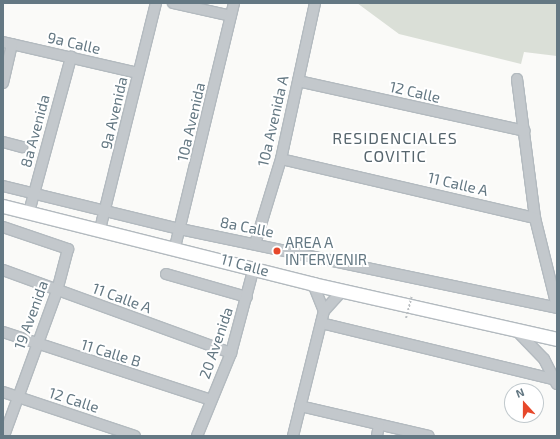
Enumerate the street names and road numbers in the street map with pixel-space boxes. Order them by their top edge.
street label: 9a Calle [46,28,102,58]
street label: 10a Avenida A [254,73,292,169]
street label: 9a Avenida [97,75,131,151]
street label: 12 Calle [388,77,442,107]
street label: 10a Avenida [173,81,209,163]
street label: 8a Avenida [17,92,53,170]
street label: 11 Calle A [426,168,490,200]
street label: 8a Calle [219,213,275,241]
street label: 11 Calle [219,250,271,280]
street label: 19 Avenida [10,278,52,352]
street label: 11 Calle A [90,279,154,317]
street label: 20 Avenida [195,305,237,381]
street label: 11 Calle B [79,335,143,371]
street label: 12 Calle [47,383,101,417]

